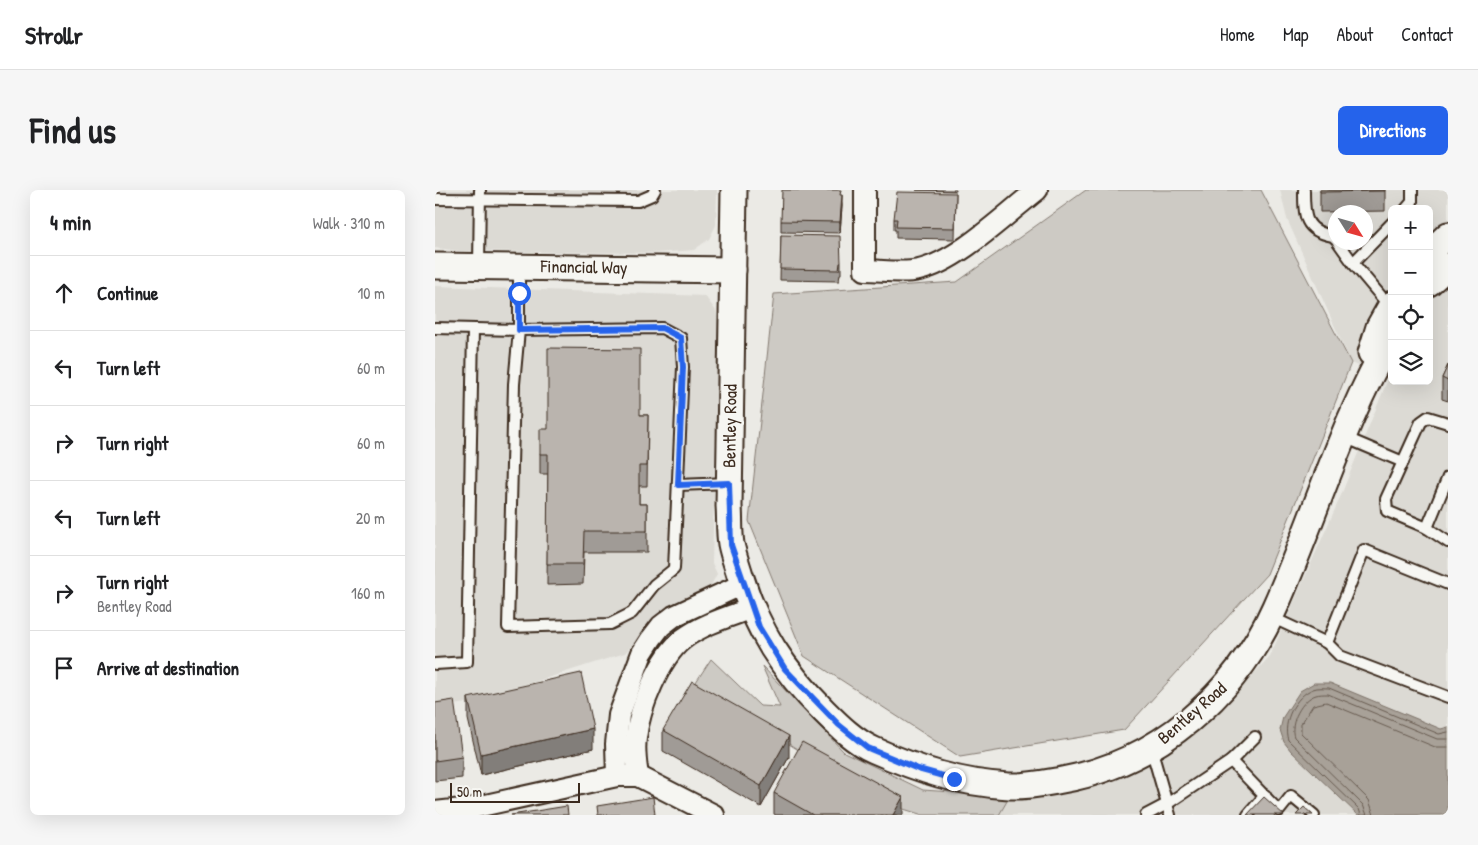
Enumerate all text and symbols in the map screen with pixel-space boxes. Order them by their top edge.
text: Strollr [25,19,83,51]
text: Home [1220,22,1255,47]
text: Map [1283,22,1308,47]
text: About [1336,22,1373,47]
text: Contact [1401,22,1453,47]
button: Directions [1338,106,1448,155]
text: Find us [30,107,116,154]
north arrow [1328,205,1373,250]
map controls [1388,205,1433,385]
button: + [1388,205,1433,250]
text: 4 min [50,208,91,237]
text: Walk · 310 m [313,212,385,234]
button: − [1388,250,1433,295]
street label: Financial Way [539,253,628,280]
icon: ahead [50,279,78,307]
text: Continue [97,280,158,306]
text: 10 m [357,282,385,304]
route start [508,282,531,305]
button: locate [1388,295,1433,340]
button: layers [1388,340,1433,385]
icon: left [50,354,78,382]
text: Turn left [97,355,160,381]
text: 60 m [357,357,385,379]
street label: Bentley Road [716,384,743,468]
icon: right [50,429,78,457]
text: Turn right [97,430,168,456]
text: 60 m [357,432,385,454]
icon: left [50,504,78,532]
text: Turn left [97,505,160,531]
text: 20 m [356,507,385,529]
text: Turn right [97,569,168,595]
icon: right [50,579,78,607]
text: 160 m [351,582,385,604]
text: Bentley Road [97,595,172,617]
icon: arrive [50,654,78,682]
text: Arrive at destination [97,655,239,681]
street label: Bentley Road [1152,676,1232,750]
route end [943,768,966,791]
scale bar [450,780,580,803]
text: 50 m [457,782,482,801]

